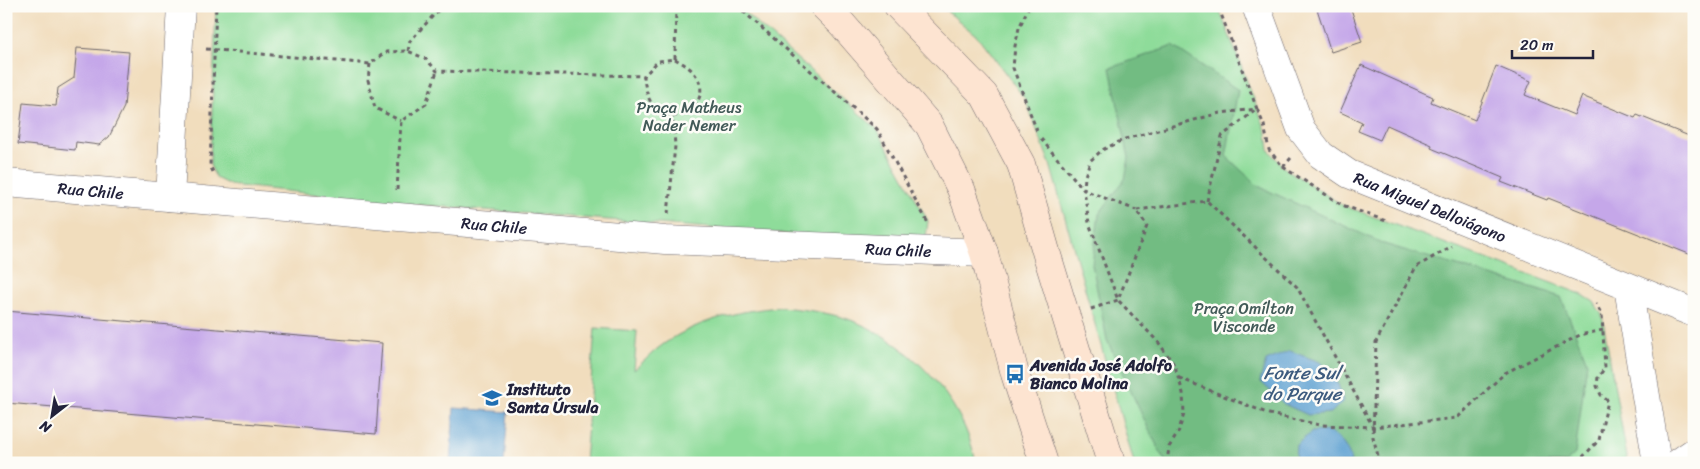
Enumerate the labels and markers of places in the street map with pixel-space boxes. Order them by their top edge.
place label: Avenida José Adolfo Bianco Molina [1029,351,1172,398]
bus stop icon: Avenida José Adolfo Bianco Molina [1004,363,1026,385]
place label: Instituto Santa Úrsula [506,375,599,422]
school or university icon: Instituto Santa Úrsula [481,387,503,409]

